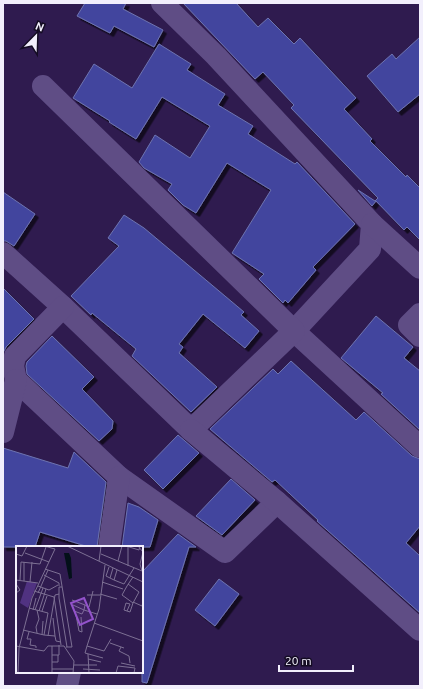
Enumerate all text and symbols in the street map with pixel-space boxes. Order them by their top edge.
north arrow [16,16,56,56]
text: N [34,20,46,34]
inset map [16,546,143,673]
scale bar [279,647,353,673]
text: 20 m [285,654,312,667]

